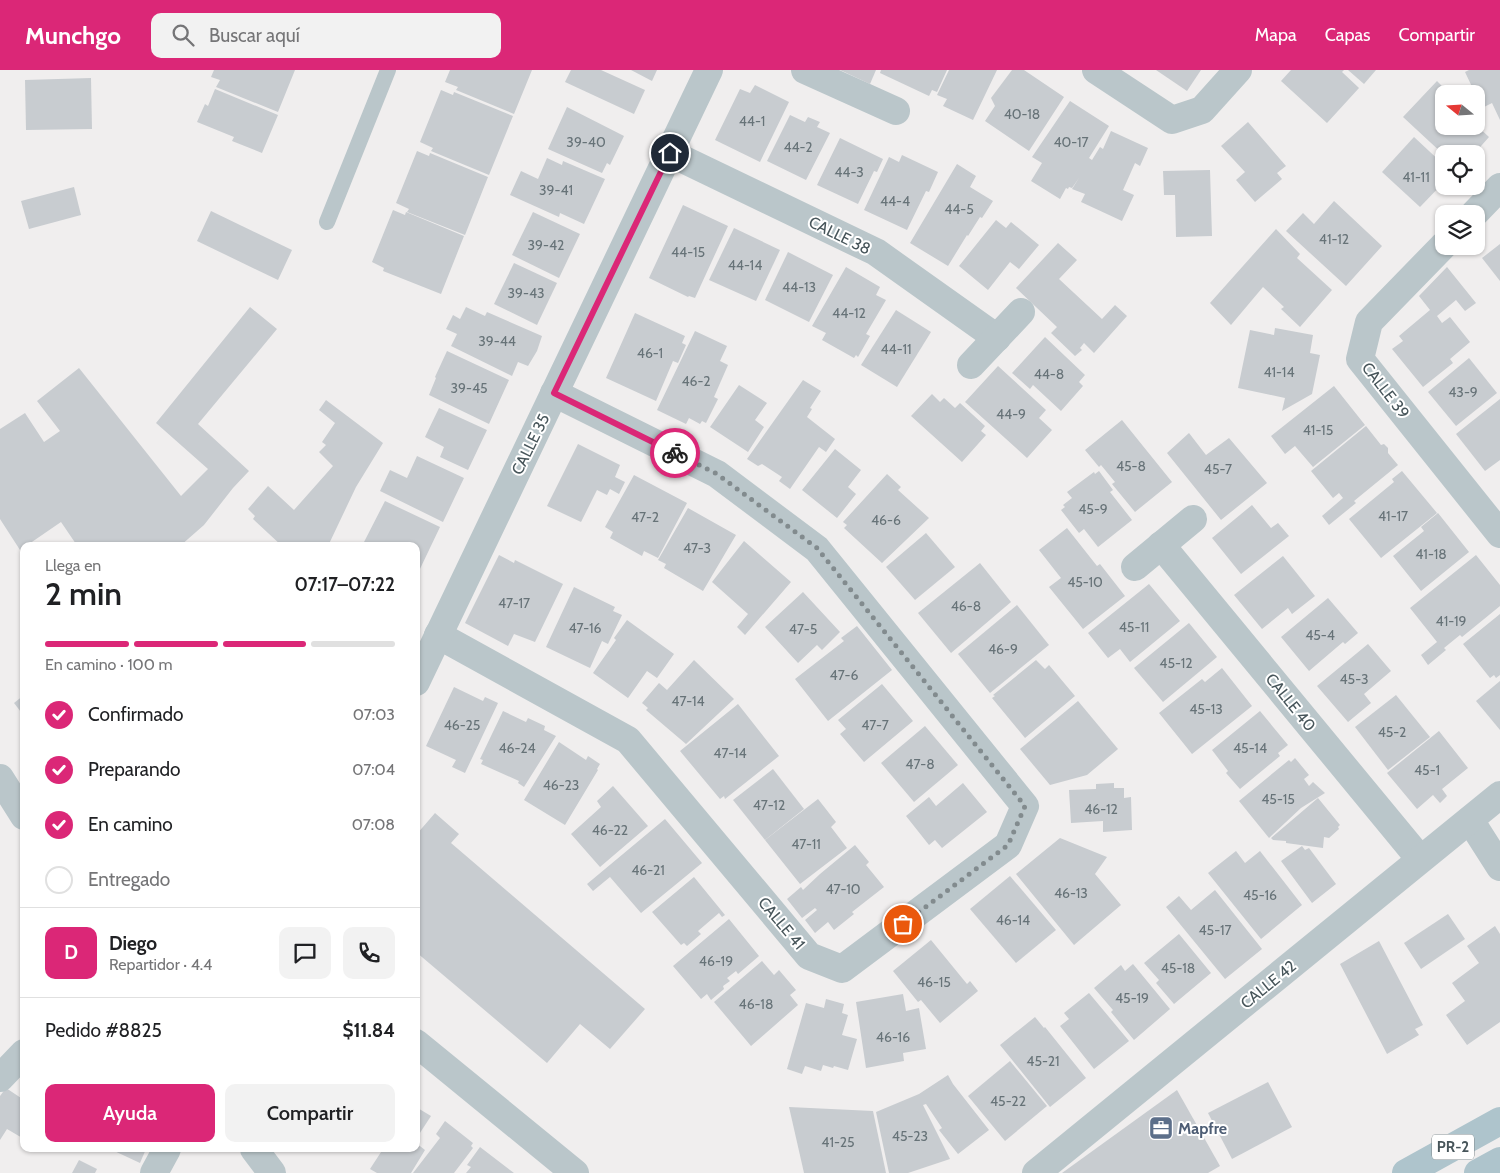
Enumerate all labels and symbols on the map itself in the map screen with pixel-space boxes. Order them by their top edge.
north arrow [1435,85,1485,135]
house number: 40-18 [1004,105,1040,123]
house number: 44-1 [739,112,765,130]
pin [649,132,691,174]
house number: 39-40 [566,133,606,151]
house number: 40-17 [1053,133,1089,151]
house number: 44-2 [783,138,813,156]
house number: 44-3 [834,163,864,181]
house number: 41-11 [1402,168,1430,186]
house number: 39-41 [539,181,573,199]
house number: 44-4 [880,192,910,210]
house number: 44-5 [944,200,974,218]
street label: CALLE 38 [806,212,874,259]
house number: 41-12 [1319,230,1349,248]
house number: 39-42 [528,236,564,254]
house number: 44-15 [671,243,705,261]
house number: 44-14 [728,256,762,274]
house number: 44-13 [782,278,816,296]
house number: 39-43 [507,284,545,302]
house number: 44-12 [832,304,866,322]
house number: 39-44 [478,332,516,350]
house number: 44-11 [880,340,912,358]
house number: 46-1 [637,344,663,362]
street label: CALLE 39 [1358,358,1413,422]
house number: 41-14 [1263,363,1295,381]
house number: 44-8 [1034,365,1064,383]
house number: 46-2 [681,372,711,390]
house number: 39-45 [450,379,488,397]
house number: 43-9 [1448,383,1478,401]
house number: 44-9 [996,405,1026,423]
street label: CALLE 35 [508,411,553,478]
house number: 41-15 [1303,421,1333,439]
courier [650,428,700,478]
house number: 45-8 [1116,457,1146,475]
house number: 45-7 [1204,460,1232,478]
house number: 45-9 [1078,500,1108,518]
house number: 41-17 [1378,507,1408,525]
house number: 47-2 [631,508,659,526]
house number: 46-6 [871,511,901,529]
house number: 47-3 [683,539,711,557]
house number: 41-18 [1415,545,1447,563]
house number: 45-10 [1067,573,1103,591]
house number: 47-17 [498,594,530,612]
house number: 46-8 [951,597,981,615]
house number: 41-19 [1436,612,1466,630]
house number: 45-11 [1119,618,1149,636]
house number: 47-16 [568,619,602,637]
house number: 47-5 [789,620,817,638]
house number: 45-4 [1305,626,1335,644]
house number: 46-9 [988,640,1018,658]
house number: 45-12 [1159,654,1193,672]
house number: 47-6 [830,666,858,684]
street label: CALLE 40 [1262,670,1320,735]
house number: 45-3 [1340,670,1369,688]
house number: 47-14 [671,692,705,710]
house number: 45-13 [1189,700,1223,718]
house number: 46-25 [444,716,480,734]
house number: 47-7 [861,716,889,734]
house number: 45-2 [1378,723,1406,741]
house number: 46-24 [498,739,536,757]
house number: 45-14 [1233,739,1267,757]
house number: 47-14 [713,744,747,762]
house number: 47-8 [905,755,935,773]
house number: 45-1 [1414,761,1440,779]
house number: 46-23 [543,776,579,794]
house number: 45-15 [1261,790,1295,808]
house number: 47-12 [753,796,785,814]
house number: 46-12 [1084,800,1118,818]
house number: 46-22 [592,821,628,839]
house number: 47-11 [791,835,821,853]
house number: 46-21 [631,861,665,879]
house number: 47-10 [826,880,861,898]
house number: 46-13 [1054,884,1088,902]
house number: 45-16 [1243,886,1277,904]
street label: CALLE 41 [754,893,809,953]
pin [882,903,924,945]
house number: 46-14 [996,911,1030,929]
house number: 45-17 [1199,921,1232,939]
house number: 46-19 [699,952,733,970]
street label: CALLE 42 [1237,956,1300,1012]
house number: 45-18 [1161,959,1195,977]
house number: 46-15 [917,973,951,991]
house number: 45-19 [1115,989,1149,1007]
house number: 46-18 [739,995,773,1013]
house number: 46-16 [876,1028,910,1046]
house number: 45-21 [1026,1052,1060,1070]
house number: 45-22 [990,1092,1026,1110]
office icon: Mapfre [1148,1115,1174,1141]
place label: Mapfre [1178,1119,1227,1138]
house number: 45-23 [892,1127,928,1145]
house number: 41-25 [821,1133,855,1151]
road number: PR-2 [1432,1134,1474,1160]

